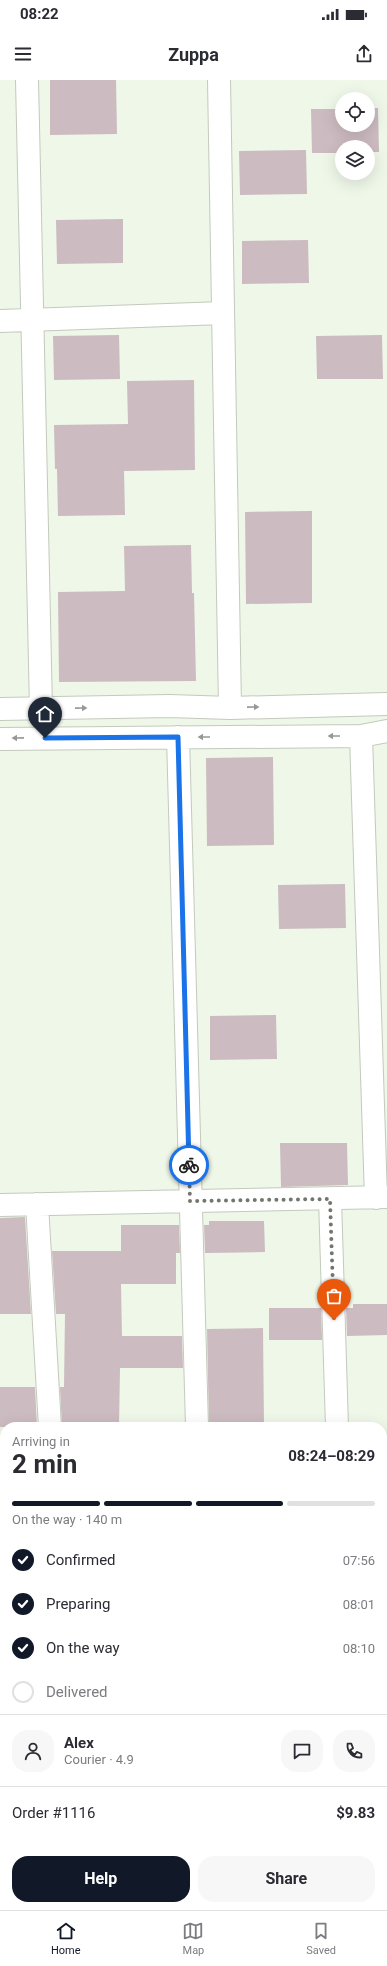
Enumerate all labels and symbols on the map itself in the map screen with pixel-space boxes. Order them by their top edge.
pin [28,697,62,738]
one-way arrow [247,704,259,711]
one-way arrow [75,705,88,711]
one-way arrow [327,733,340,739]
one-way arrow [197,734,210,740]
one-way arrow [11,735,24,741]
courier [169,1145,209,1185]
pin [317,1279,351,1320]

